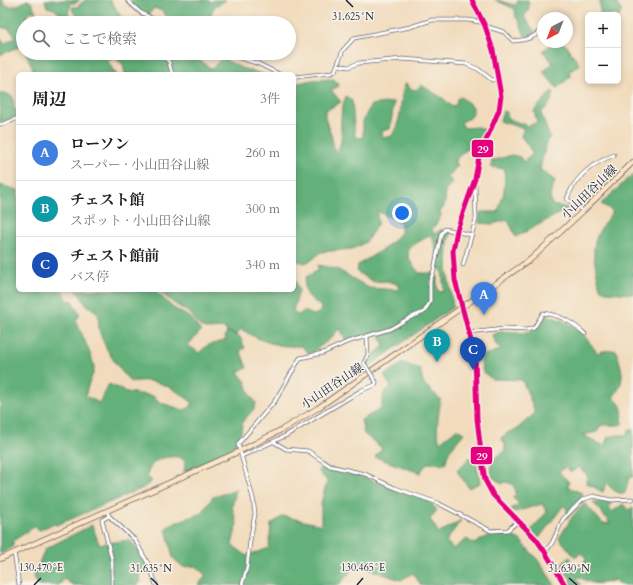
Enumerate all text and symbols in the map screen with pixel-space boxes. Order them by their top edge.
text: 31.625°N [332,10,374,24]
north arrow [537,12,573,48]
map controls [585,12,621,84]
button: + [585,12,621,48]
search box [16,16,296,60]
icon: search [30,27,52,49]
text: ここで検索 [62,29,137,49]
button: − [585,48,621,84]
text: 周辺 [32,88,66,111]
text: 3件 [260,90,280,108]
text: ローソン [70,134,129,154]
line badge: 29 [471,139,494,158]
text: 29 [477,142,489,157]
text: A [40,144,50,162]
text: 260 m [246,144,280,162]
text: スーパー · 小山田谷山線 [70,156,209,174]
street label: 小山田谷山線 [558,161,620,223]
text: チェスト館 [70,190,145,210]
text: B [40,200,50,218]
text: 300 m [246,200,280,218]
your location [392,203,412,223]
text: スポット · 小山田谷山線 [70,212,210,230]
text: チェスト館前 [70,246,160,266]
text: C [40,256,50,274]
text: 340 m [246,256,280,274]
text: バス停 [70,268,109,286]
pin: A [471,282,497,315]
pin: B [424,329,450,362]
pin: C [460,337,486,370]
street label: 小山田谷山線 [298,359,366,413]
line badge: 29 [470,446,493,465]
text: 29 [476,449,488,464]
text: 130.470°E [19,561,63,575]
text: 130.465°E [341,561,385,575]
text: 31.635°N [130,562,172,576]
text: 31.630°N [548,562,590,576]

